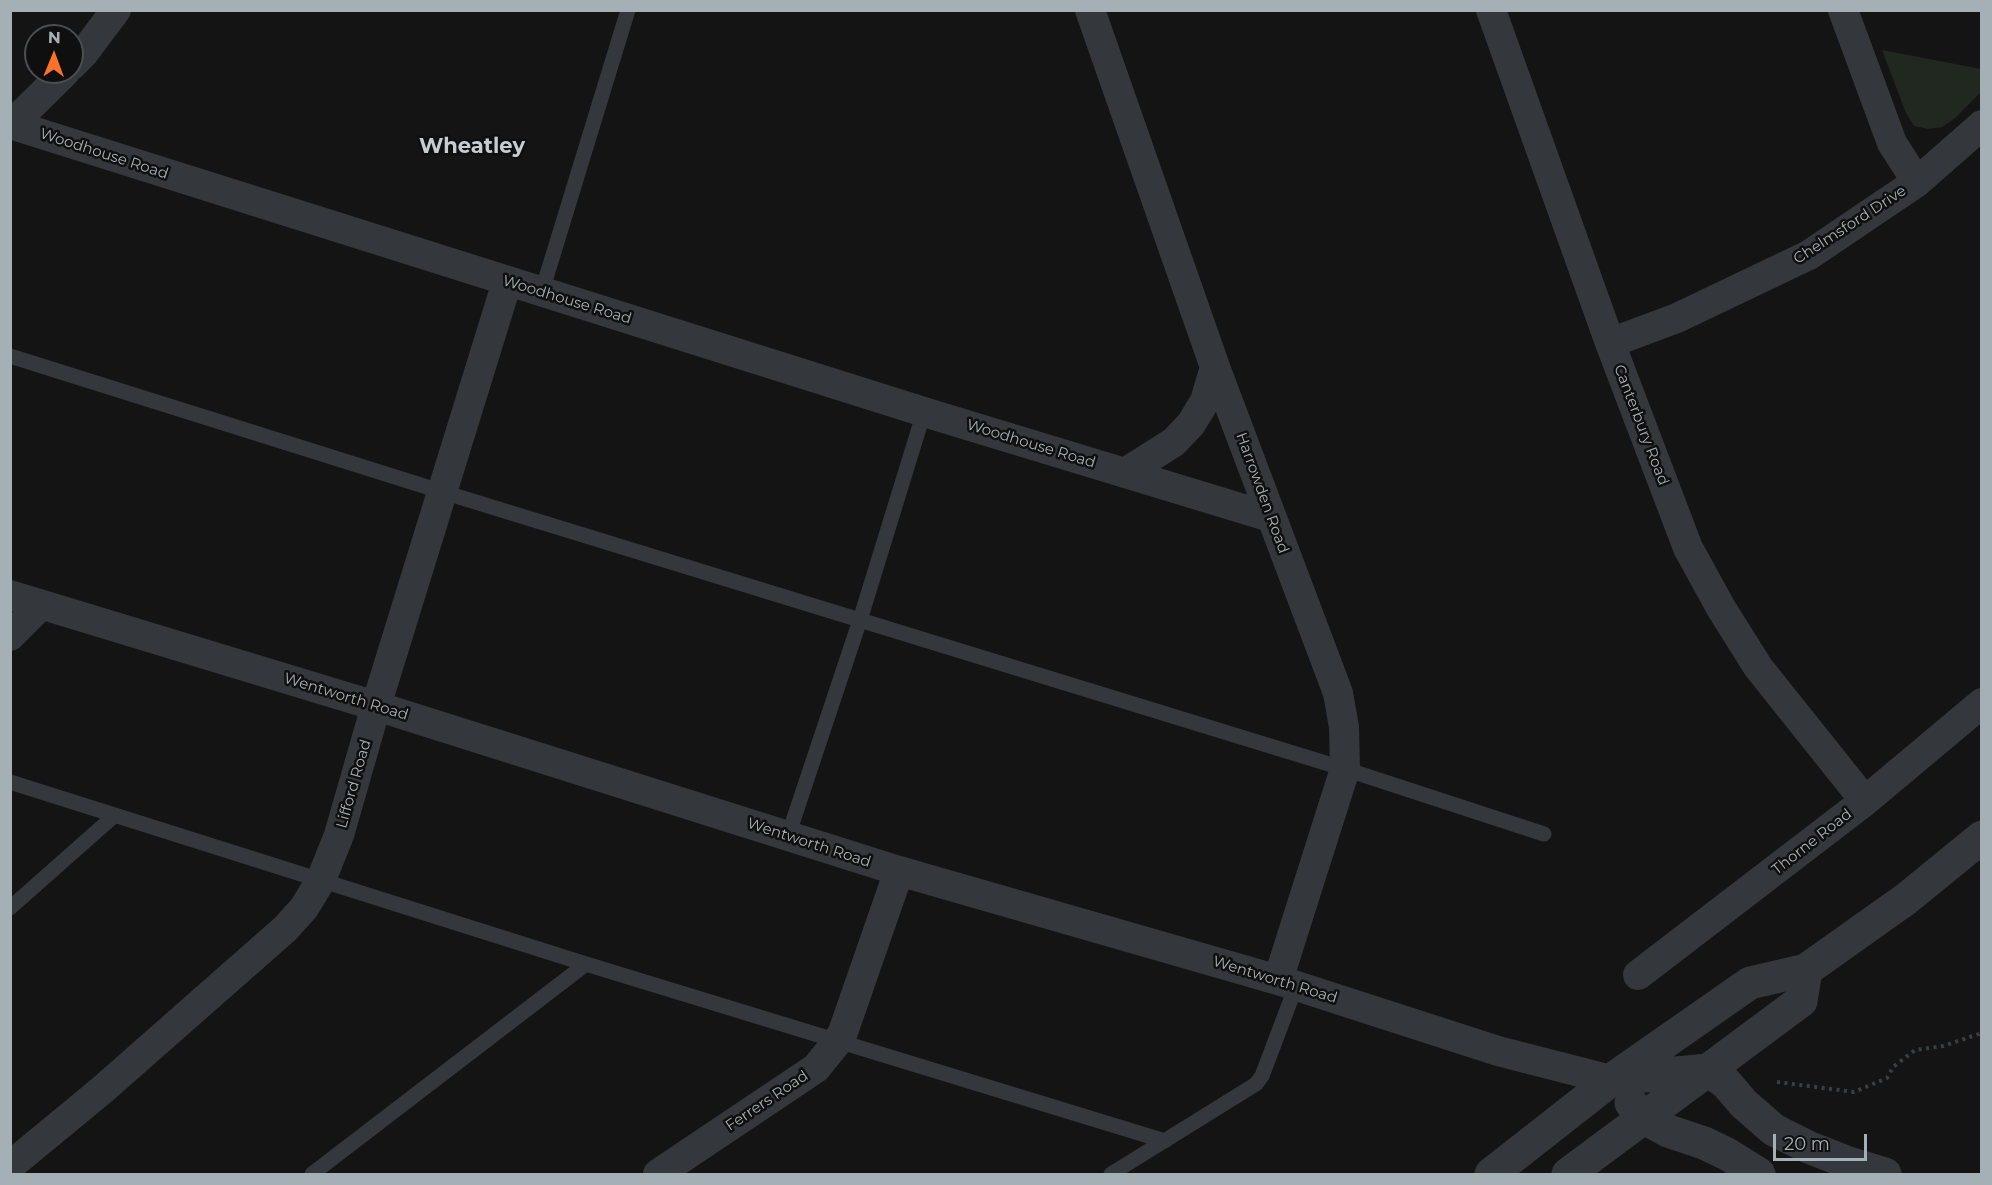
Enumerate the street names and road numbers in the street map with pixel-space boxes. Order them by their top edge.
street label: Woodhouse Road [38,125,170,183]
street label: Chelmsford Drive [1790,182,1910,268]
street label: Woodhouse Road [500,272,634,328]
street label: Canterbury Road [1610,362,1672,488]
street label: Woodhouse Road [964,416,1098,472]
street label: Harrowden Road [1232,430,1292,556]
street label: Wentworth Road [282,670,410,724]
street label: Lifford Road [333,738,375,830]
street label: Thorne Road [1768,805,1856,879]
street label: Wentworth Road [745,815,873,871]
street label: Wentworth Road [1211,953,1339,1007]
street label: Ferrers Road [722,1067,812,1135]

